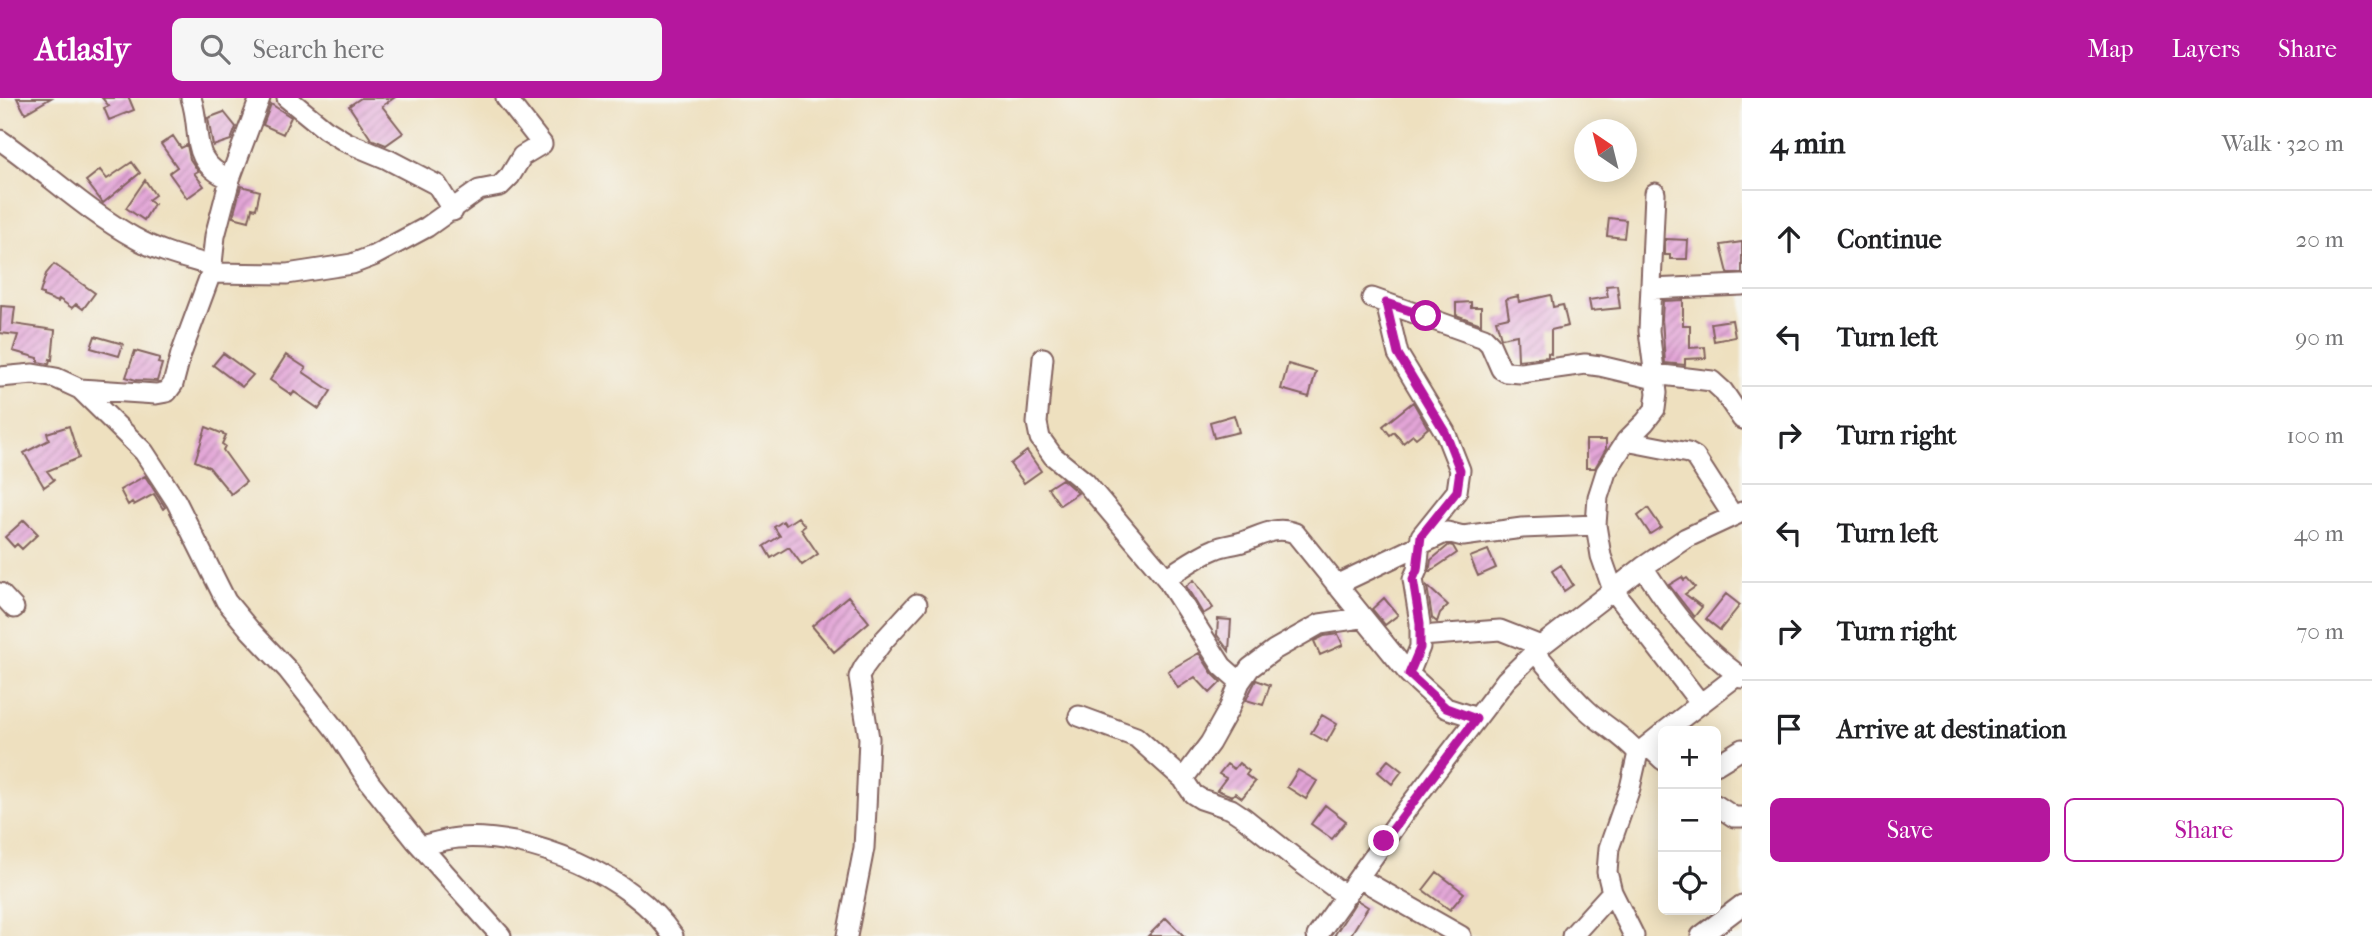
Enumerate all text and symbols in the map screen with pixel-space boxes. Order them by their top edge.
search box [172,18,662,81]
text: Atlasly [35,30,130,69]
icon: search [196,30,234,68]
text: Search here [252,34,384,65]
text: Map [2088,35,2134,63]
text: Layers [2172,35,2240,63]
text: Share [2278,35,2337,63]
north arrow [1574,119,1637,182]
text: 4 min [1770,126,1845,161]
text: Walk · 320 m [2222,130,2344,157]
icon: ahead [1770,220,1808,258]
text: Continue [1837,224,1942,255]
text: 20 m [2295,226,2344,253]
route start [1410,300,1441,331]
icon: left [1770,318,1808,356]
text: Turn left [1837,322,1938,353]
text: 90 m [2295,324,2344,351]
icon: right [1770,416,1808,454]
text: Turn right [1837,420,1957,451]
text: 100 m [2286,422,2344,449]
icon: left [1770,514,1808,552]
text: Turn left [1837,518,1938,549]
text: 40 m [2294,520,2344,547]
icon: right [1770,612,1808,650]
text: Turn right [1837,616,1957,647]
text: 70 m [2296,618,2344,645]
icon: arrive [1770,710,1808,748]
text: Arrive at destination [1837,714,2067,745]
map controls [1658,726,1721,915]
button: + [1658,726,1721,789]
button: − [1658,789,1721,852]
button: Save [1770,798,2050,862]
button: Share [2064,798,2344,862]
route end [1368,825,1399,856]
button: locate [1658,852,1721,915]

